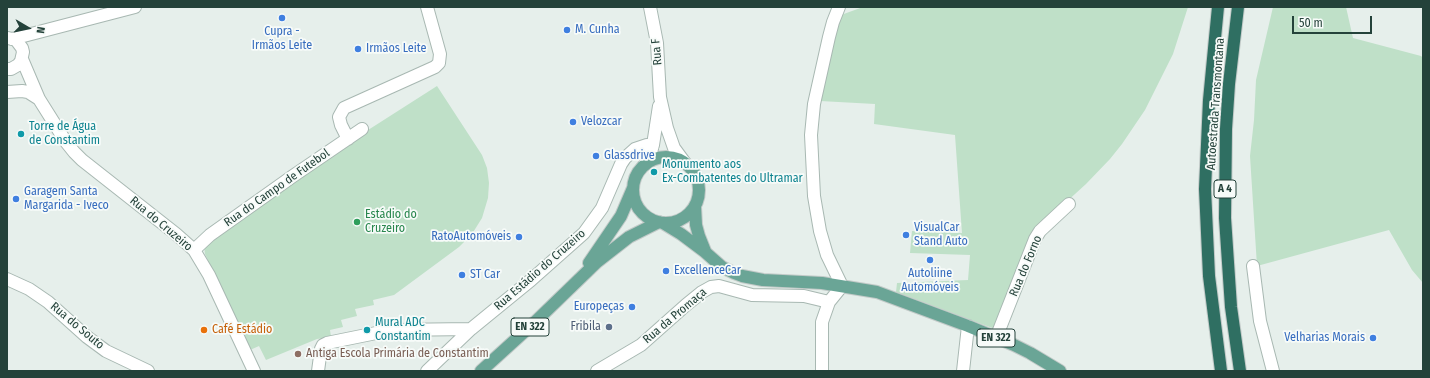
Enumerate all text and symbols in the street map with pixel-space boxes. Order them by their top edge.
north arrow [8,8,48,48]
scale bar [1294,8,1374,34]
marker: Cupra - Irmãos Leite [277,13,287,23]
text: 50 m [1299,16,1323,30]
place label: M. Cunha [575,23,620,37]
place label: Cupra - Irmãos Leite [252,25,312,53]
marker: M. Cunha [562,25,572,35]
text: N [33,26,47,34]
street label: Autoestrada Transmontana [1204,37,1228,171]
street label: Rua F [649,38,665,66]
place label: Irmãos Leite [366,42,426,56]
marker: Irmãos Leite [353,44,363,54]
place label: Velozcar [581,115,622,129]
marker: Velozcar [568,117,578,127]
place label: Torre de Água de Constantim [29,120,100,148]
marker: Torre de Água de Constantim [16,129,26,139]
street label: Rua do Campo de Futebol [221,146,333,230]
place label: Glassdrive [604,149,655,163]
marker: Glassdrive [591,151,601,161]
place label: Monumento aos Ex-Combatentes do Ultramar [662,158,803,186]
marker: Monumento aos Ex-Combatentes do Ultramar [649,167,659,177]
road number: A 4 [1214,180,1236,198]
place label: Garagem Santa Margarida - Iveco [24,185,109,213]
marker: Garagem Santa Margarida - Iveco [11,194,21,204]
street label: Rua do Cruzeiro [127,194,195,254]
place label: Estádio do Cruzeiro [365,208,417,236]
marker: Estádio do Cruzeiro [352,217,362,227]
place label: VisualCar Stand Auto [914,221,968,249]
street label: Rua Estádio do Cruzeiro [491,226,589,314]
place label: RatoAutomóveis [431,230,511,244]
marker: VisualCar Stand Auto [901,230,911,240]
marker: RatoAutomóveis [514,232,524,242]
street label: Rua do Forno [1007,233,1045,299]
marker: Autoliine Automóveis [925,255,935,265]
place label: ExcellenceCar [674,264,741,278]
marker: ExcellenceCar [661,266,671,276]
place label: Autoliine Automóveis [901,267,959,295]
place label: ST Car [470,268,500,282]
marker: ST Car [457,270,467,280]
street label: Rua da Promaça [640,285,710,347]
street label: Rua do Souto [47,299,107,353]
place label: Europeças [574,300,624,314]
marker: Europeças [627,302,637,312]
place label: Mural ADC Constantim [375,316,431,344]
road number: EN 322 [511,318,549,336]
place label: Fribila [571,320,601,334]
marker: Fribila [604,322,614,332]
place label: Café Estádio [212,323,272,337]
marker: Café Estádio [199,325,209,335]
marker: Mural ADC Constantim [362,325,372,335]
road number: EN 322 [977,329,1015,347]
place label: Velharias Morais [1284,331,1365,345]
marker: Velharias Morais [1368,333,1378,343]
place label: Antiga Escola Primária de Constantim [306,347,489,361]
marker: Antiga Escola Primária de Constantim [293,349,303,359]

